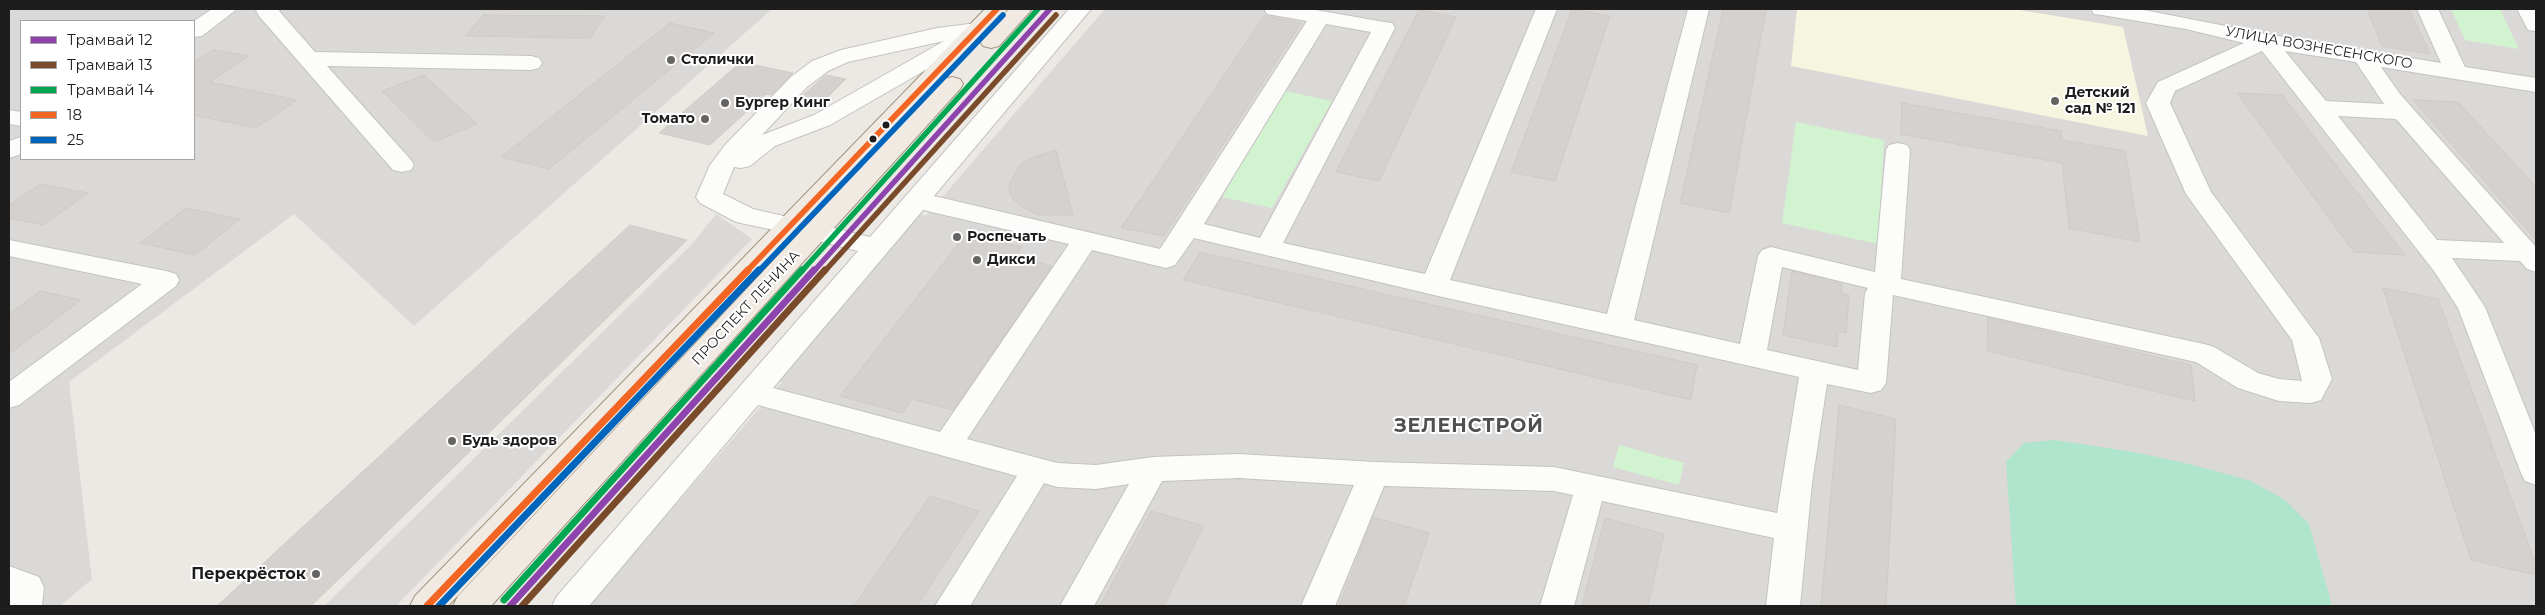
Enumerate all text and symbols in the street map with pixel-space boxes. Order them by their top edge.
legend [20,20,195,160]
street label: УЛИЦА ВОЗНЕСЕНСКОГО [2224,23,2414,73]
text: Трамвай 12 [67,30,153,49]
place label: Столички [681,52,754,68]
marker: Столички [665,54,677,66]
text: Трамвай 13 [67,55,152,74]
text: Трамвай 14 [67,80,154,99]
place label: Детский сад № 121 [2065,85,2136,118]
place label: Бургер Кинг [735,95,830,111]
marker: Детский сад № 121 [2049,95,2061,107]
marker: Бургер Кинг [719,97,731,109]
text: 18 [67,105,82,124]
place label: Томато [641,111,695,127]
marker: Томато [699,113,711,125]
unlabelled marker [881,120,891,130]
text: 25 [67,130,84,149]
unlabelled marker [868,134,878,144]
place label: Роспечать [967,229,1046,245]
marker: Роспечать [951,231,963,243]
street label: ПРОСПЕКТ ЛЕНИНА [688,247,804,369]
place label: Дикси [987,252,1036,268]
marker: Дикси [971,254,983,266]
district label: ЗЕЛЕНСТРОЙ [1393,415,1545,437]
place label: Будь здоров [462,433,557,449]
marker: Будь здоров [446,435,458,447]
place label: Перекрёсток [191,564,306,584]
marker: Перекрёсток [310,568,322,580]

